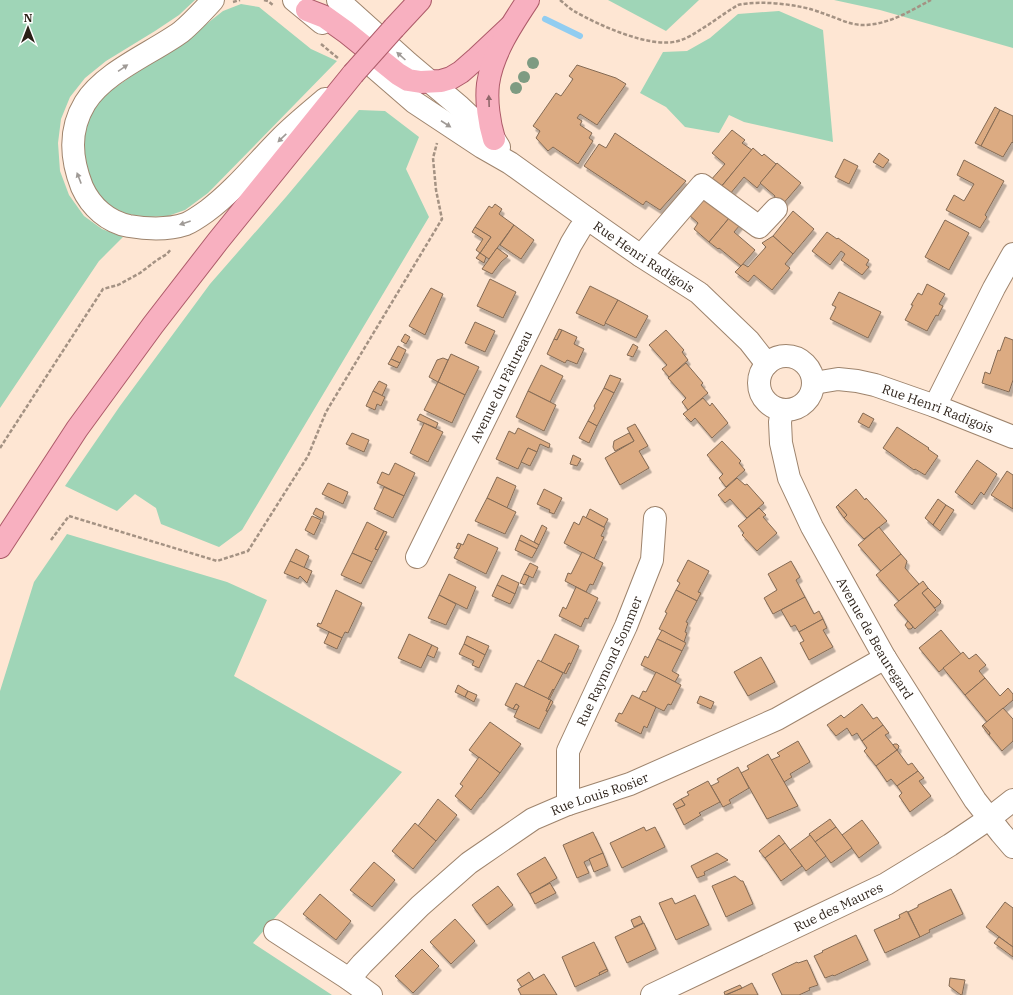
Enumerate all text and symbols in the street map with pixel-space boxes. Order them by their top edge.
north arrow [8,8,48,48]
text: N [24,11,33,25]
one-way arrow [396,52,406,61]
one-way arrow [117,64,128,72]
one-way arrow [485,95,492,107]
one-way arrow [441,120,452,127]
one-way arrow [277,133,287,143]
one-way arrow [75,172,81,184]
street label: Rue Henri Radigois [590,217,698,297]
one-way arrow [179,221,191,227]
street label: Avenue du Pâtureau [466,328,536,446]
street label: Rue Henri Radigois [880,380,996,437]
street label: Avenue de Beauregard [833,574,917,703]
street label: Rue Raymond Sommer [573,593,646,729]
street label: Rue Louis Rosier [548,769,651,819]
street label: Rue des Maures [791,879,886,936]

